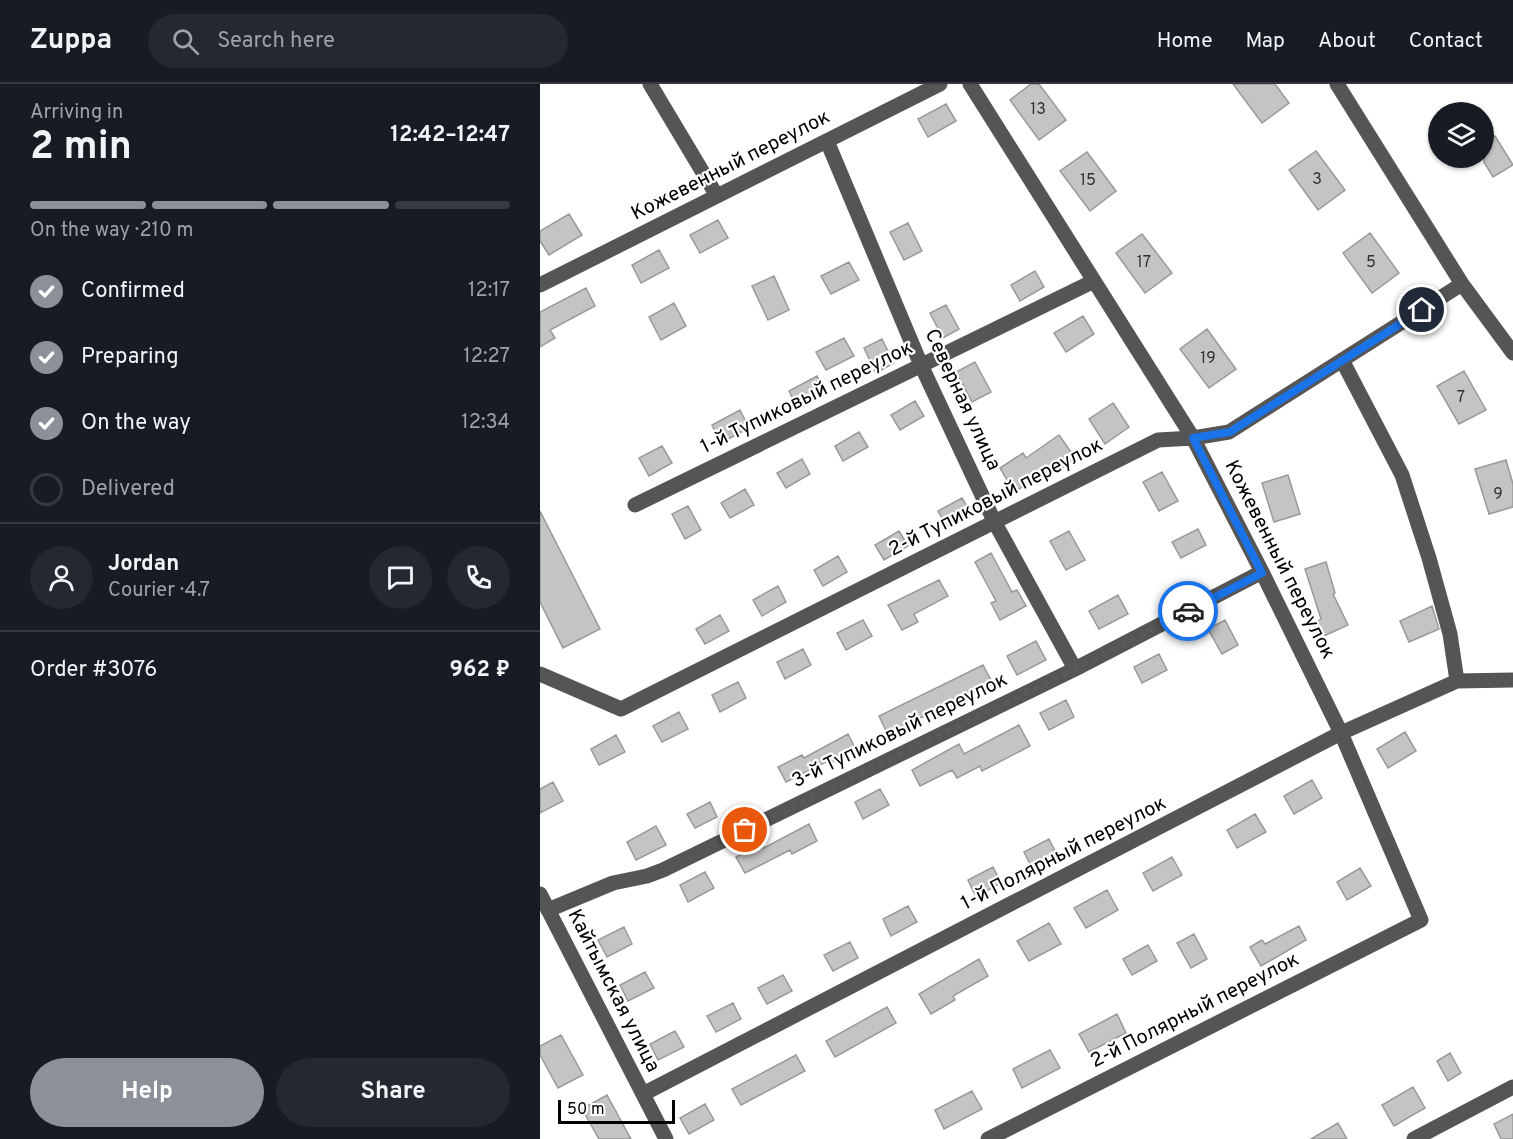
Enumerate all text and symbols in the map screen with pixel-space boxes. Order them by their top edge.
search box [148,14,568,68]
text: Zuppa [30,23,112,59]
icon: search [169,25,202,58]
text: Search here [217,28,335,55]
text: Home [1157,28,1213,55]
text: Map [1246,28,1285,55]
text: About [1318,28,1376,55]
text: Contact [1409,28,1483,55]
text: Arriving in [30,100,123,126]
house number: 13 [1030,100,1046,120]
map controls [1428,102,1494,168]
button: layers [1428,102,1494,168]
street label: Кожевенный переулок [627,105,835,227]
text: 12:42–12:47 [390,122,510,149]
text: 2 min [30,124,132,173]
house number: 3 [1312,170,1322,190]
house number: 15 [1080,171,1096,191]
text: On the way · 210 m [30,218,194,244]
house number: 17 [1137,253,1151,273]
house number: 5 [1366,253,1376,273]
icon: check [30,275,63,308]
text: Confirmed [81,278,185,305]
text: 12:17 [468,278,510,304]
pin [1396,284,1447,335]
icon: home [1405,293,1438,326]
street label: Северная улица [918,325,1006,475]
street label: 1-й Тупиковый переулок [696,335,918,461]
icon: check [30,341,63,374]
text: Preparing [81,344,179,371]
text: 12:27 [463,344,510,370]
house number: 19 [1200,349,1216,369]
house number: 7 [1457,388,1465,408]
icon: check [30,407,63,440]
text: On the way [81,410,191,437]
text: 12:34 [461,410,510,436]
street label: 2-й Тупиковый переулок [884,433,1108,563]
street label: Кожевенный переулок [1218,456,1340,664]
text: Delivered [81,476,175,503]
house number: 9 [1493,485,1503,505]
button: person [30,546,93,609]
button: chat [369,546,432,609]
button: phone [447,546,510,609]
text: Jordan [108,551,179,578]
text: Courier · 4.7 [108,578,210,604]
courier [1158,581,1218,641]
icon: car [1172,595,1205,628]
text: Order #3076 [30,657,157,684]
text: 962 ₽ [450,657,510,684]
street label: 3-й Тупиковый переулок [788,667,1012,795]
street label: 1-й Полярный переулок [957,791,1171,917]
pin [719,804,770,855]
icon: bag [728,813,761,846]
street label: Кайтымская улица [561,905,665,1077]
street label: 2-й Полярный переулок [1086,947,1304,1075]
button: Help [30,1058,264,1127]
button: Share [276,1058,510,1127]
scale bar [558,1097,675,1124]
text: 50 m [567,1100,605,1120]

